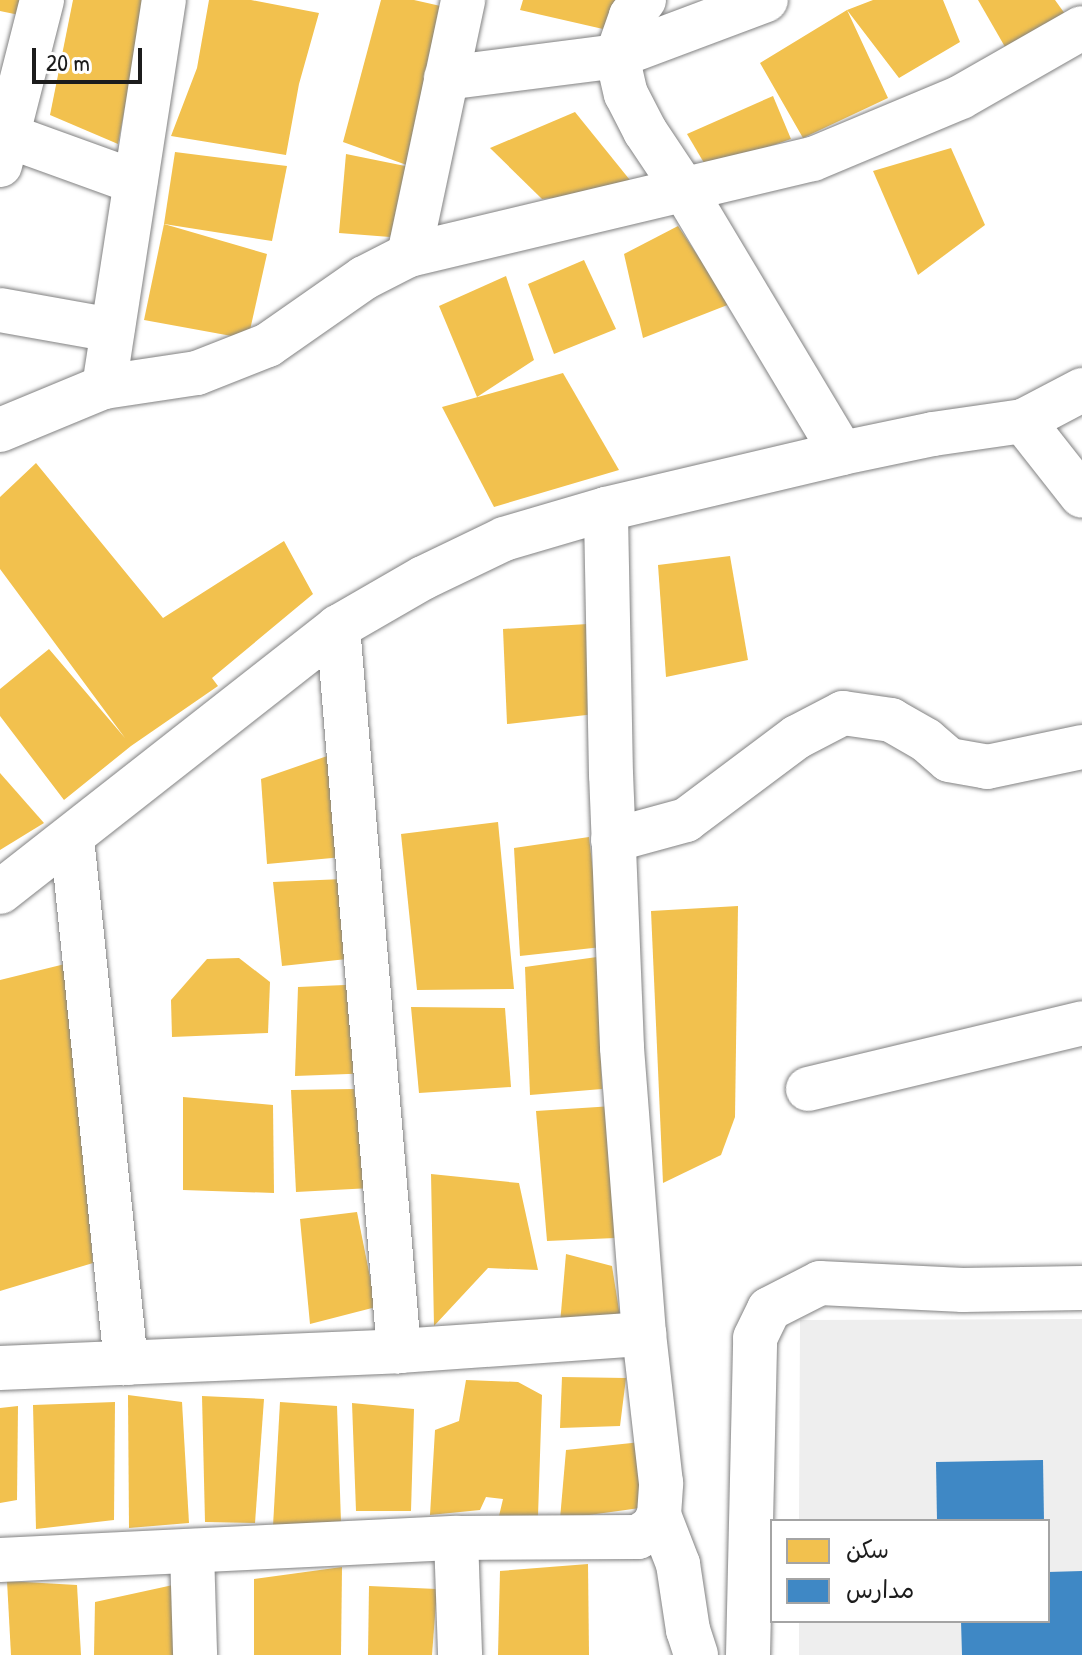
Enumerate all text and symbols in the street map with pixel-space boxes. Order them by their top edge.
scale bar [36,32,146,82]
text: 20 m [46,46,90,78]
legend [770,1519,1050,1623]
text: سكن [846,1533,889,1565]
text: مدارس [846,1573,914,1605]

